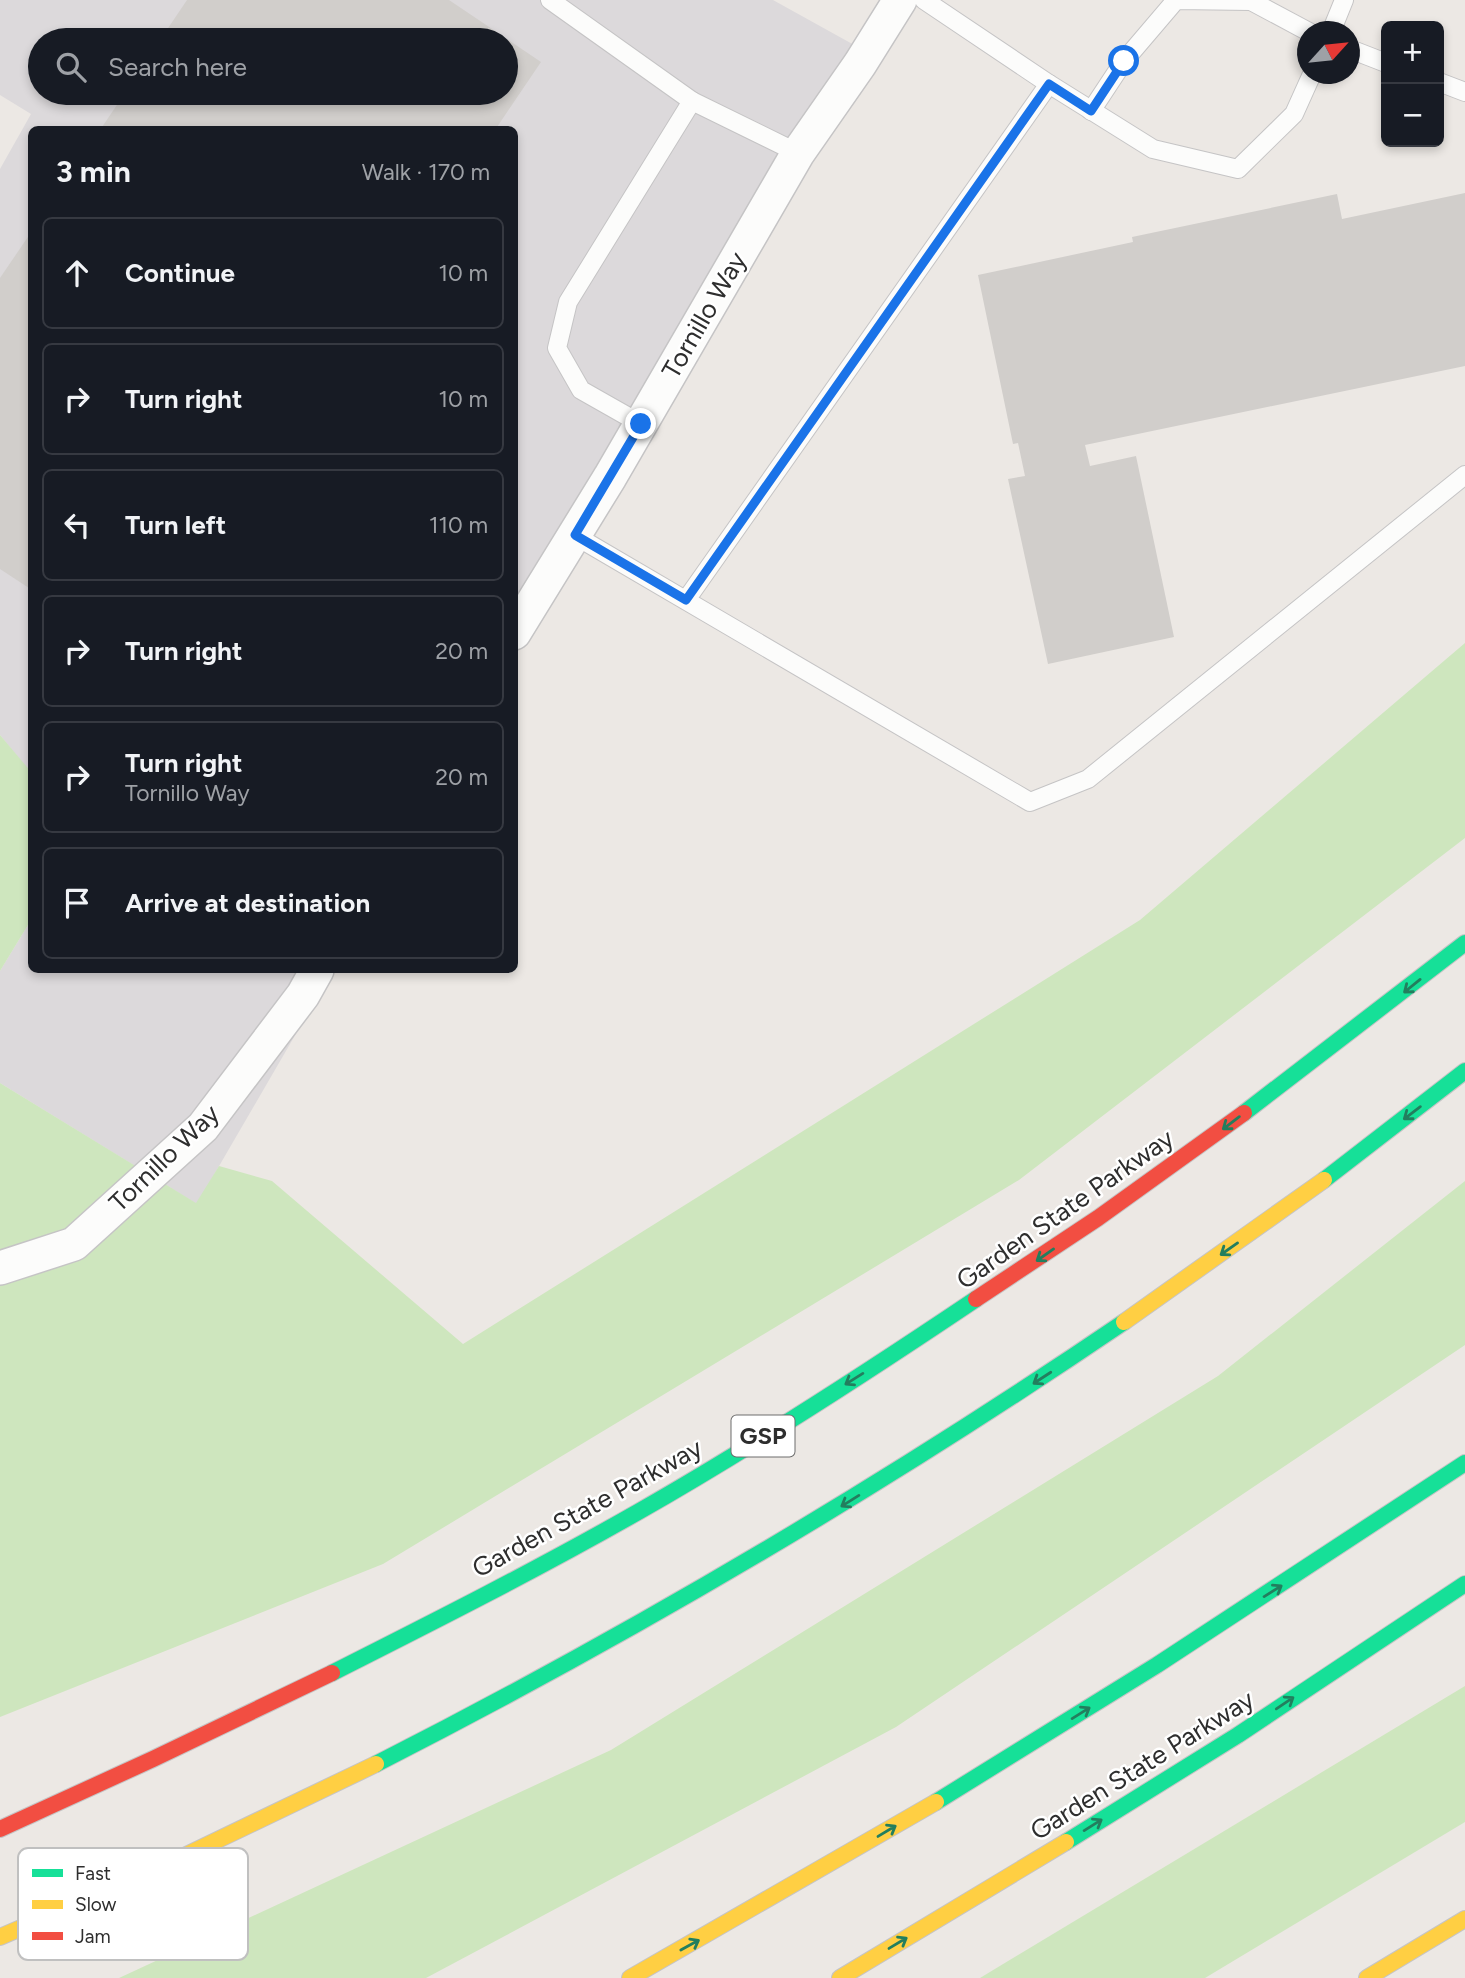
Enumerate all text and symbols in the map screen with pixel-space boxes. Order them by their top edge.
north arrow [1297,21,1360,84]
map controls [1381,21,1444,147]
button: + [1381,21,1444,84]
search box [28,28,518,105]
route start [1108,45,1139,76]
icon: search [52,48,90,86]
text: Search here [108,51,247,83]
button: − [1381,84,1444,147]
text: 3 min [56,153,131,190]
text: Walk · 170 m [362,158,490,186]
street label: Tornillo Way [655,246,753,384]
icon: ahead [58,254,96,292]
text: Continue [125,257,235,289]
text: 10 m [439,259,488,287]
icon: right [58,380,96,418]
text: Turn right [125,383,242,415]
text: 10 m [439,385,488,413]
route end [625,408,656,439]
icon: left [58,506,96,544]
text: Turn left [125,509,226,541]
text: 110 m [429,511,488,539]
icon: right [58,632,96,670]
text: Turn right [125,635,242,667]
text: 20 m [435,637,488,665]
text: Turn right [125,747,242,779]
icon: right [58,758,96,796]
text: 20 m [435,763,488,791]
text: Tornillo Way [125,779,250,807]
icon: arrive [58,884,96,922]
text: Arrive at destination [125,887,370,919]
one-way arrow [1404,978,1422,994]
street label: Tornillo Way [102,1097,226,1218]
one-way arrow [1403,1106,1421,1121]
one-way arrow [1222,1116,1241,1131]
street label: Garden State Parkway [950,1122,1180,1296]
one-way arrow [1220,1242,1239,1256]
one-way arrow [1036,1247,1055,1262]
one-way arrow [845,1371,864,1386]
one-way arrow [1032,1371,1052,1385]
road number: GSP [732,1416,794,1456]
street label: Garden State Parkway [466,1431,708,1584]
one-way arrow [840,1494,860,1508]
one-way arrow [1263,1584,1283,1598]
street label: Garden State Parkway [1024,1683,1260,1847]
one-way arrow [1275,1696,1294,1711]
one-way arrow [1071,1706,1091,1720]
one-way arrow [1083,1818,1102,1833]
one-way arrow [877,1824,897,1838]
legend [18,1848,248,1960]
text: Fast [75,1862,111,1885]
text: Slow [75,1893,117,1916]
text: Jam [75,1925,111,1948]
one-way arrow [888,1936,908,1950]
one-way arrow [679,1938,700,1951]

